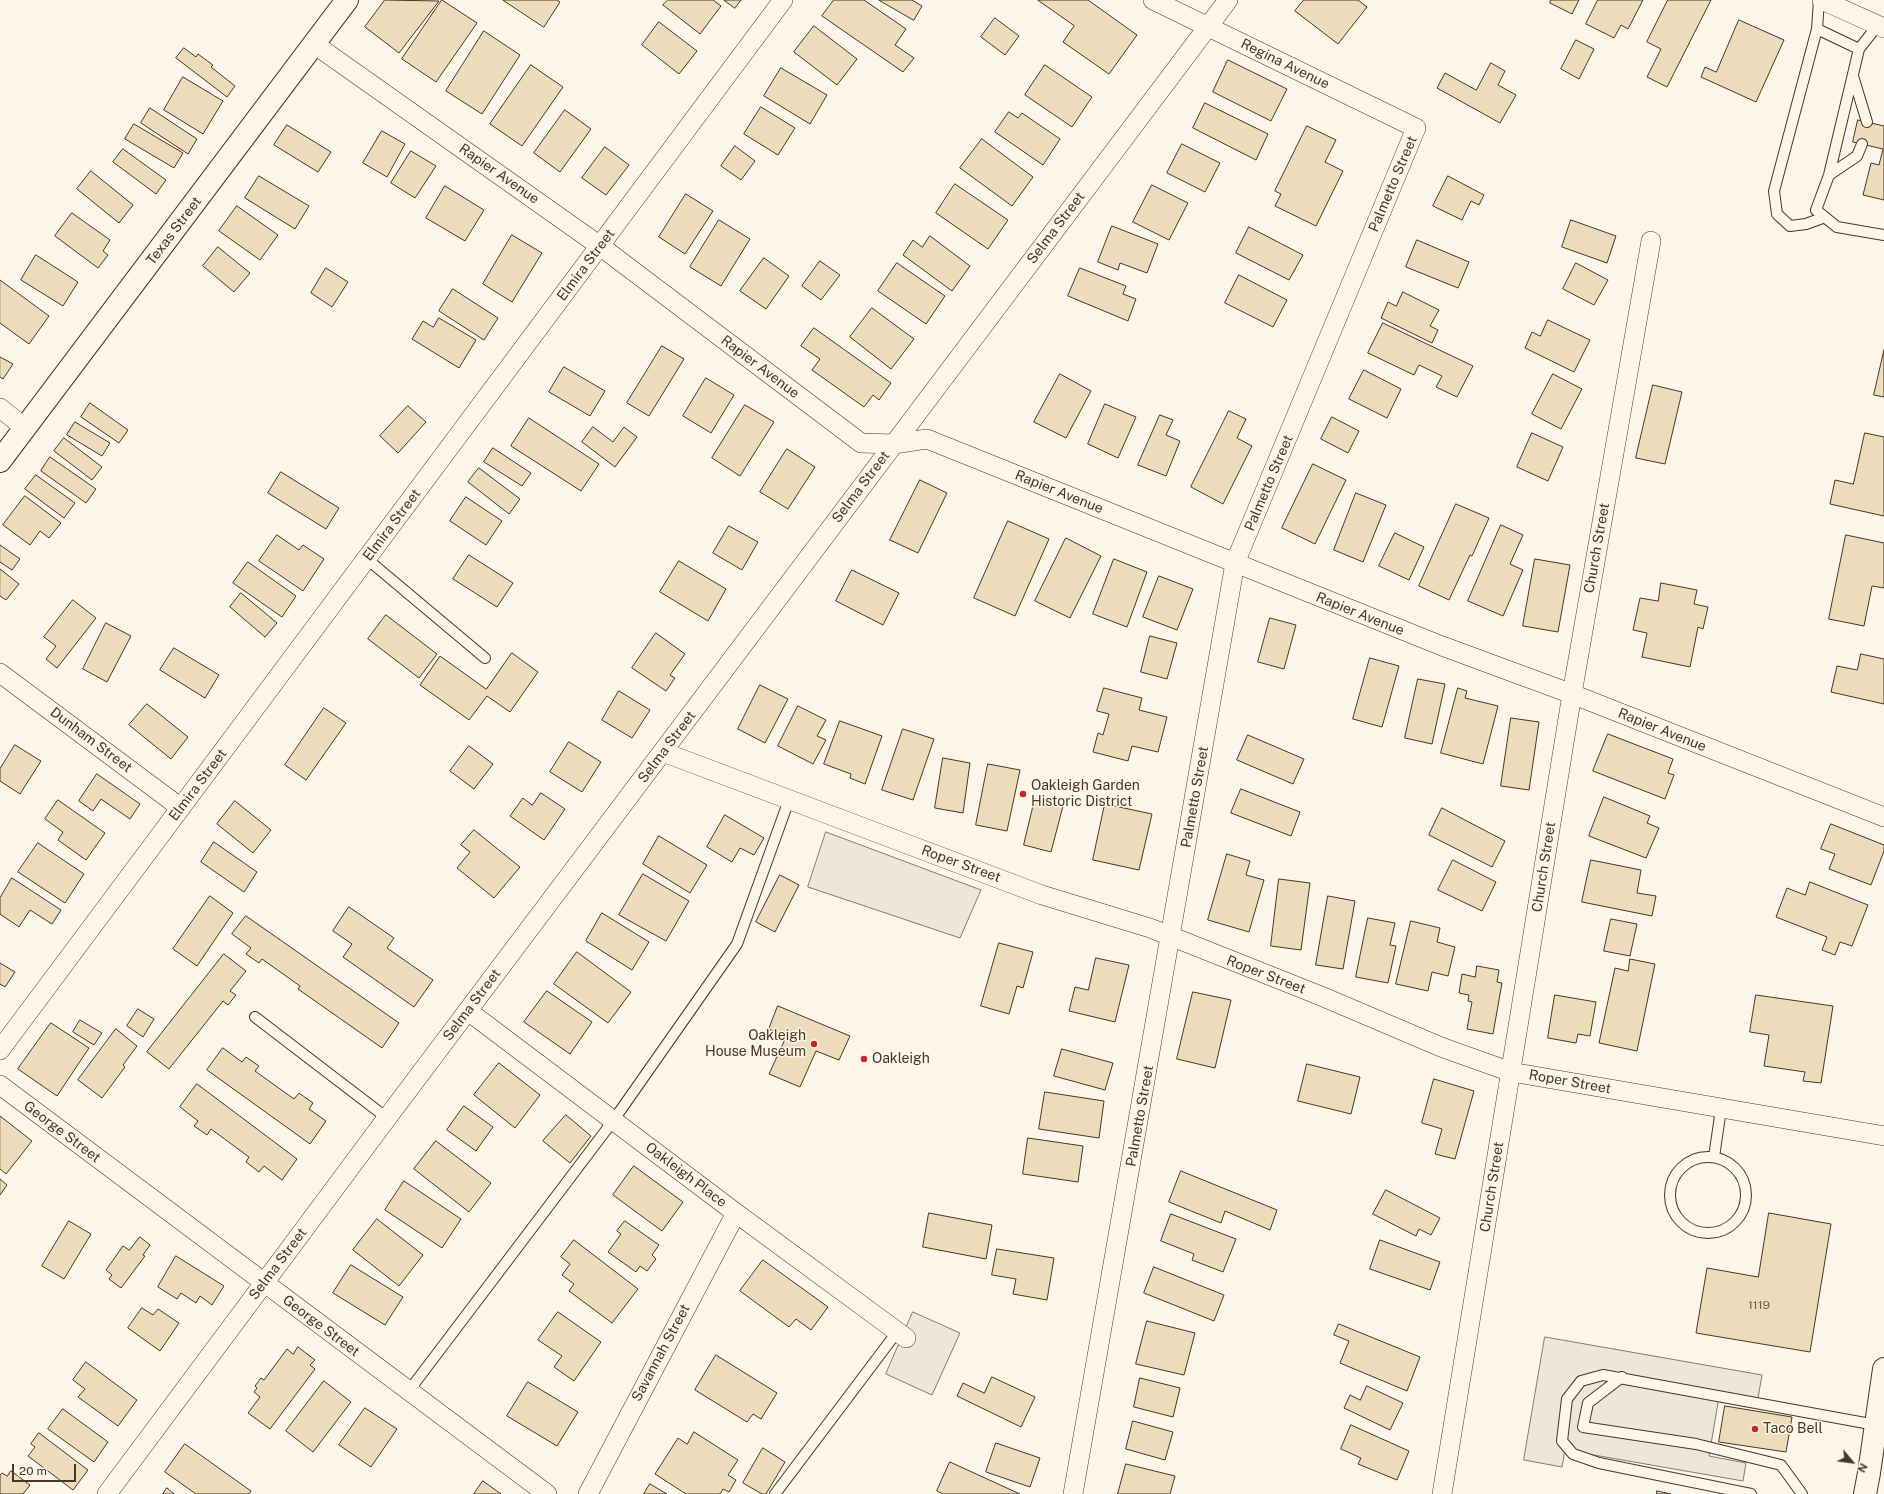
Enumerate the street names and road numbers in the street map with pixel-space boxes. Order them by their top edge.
street label: Regina Avenue [1238,35,1332,93]
street label: Palmetto Street [1365,133,1421,235]
street label: Rapier Avenue [456,140,542,208]
street label: Selma Street [1024,189,1088,267]
street label: Texas Street [143,193,205,269]
street label: Elmira Street [554,226,618,304]
street label: Rapier Avenue [718,332,802,402]
street label: Palmetto Street [1241,432,1297,534]
street label: Selma Street [829,448,893,526]
street label: Rapier Avenue [1012,467,1106,517]
street label: Elmira Street [360,486,424,564]
street label: Church Street [1581,502,1613,594]
street label: Rapier Avenue [1313,589,1407,639]
street label: Dunham Street [47,704,135,776]
street label: Rapier Avenue [1615,705,1709,755]
street label: Selma Street [635,708,699,786]
street label: Palmetto Street [1178,745,1212,849]
street label: Elmira Street [166,746,230,824]
street label: Church Street [1529,821,1559,913]
street label: Roper Street [919,842,1003,886]
street label: Roper Street [1224,952,1308,998]
street label: Selma Street [440,966,504,1044]
street label: Palmetto Street [1123,1064,1157,1168]
street label: Roper Street [1528,1067,1612,1097]
street label: George Street [20,1098,104,1166]
street label: Oakleigh Place [642,1139,730,1211]
street label: Church Street [1477,1141,1507,1233]
street label: Selma Street [246,1225,310,1303]
street label: George Street [279,1292,363,1360]
street label: Savannah Street [628,1302,694,1404]

